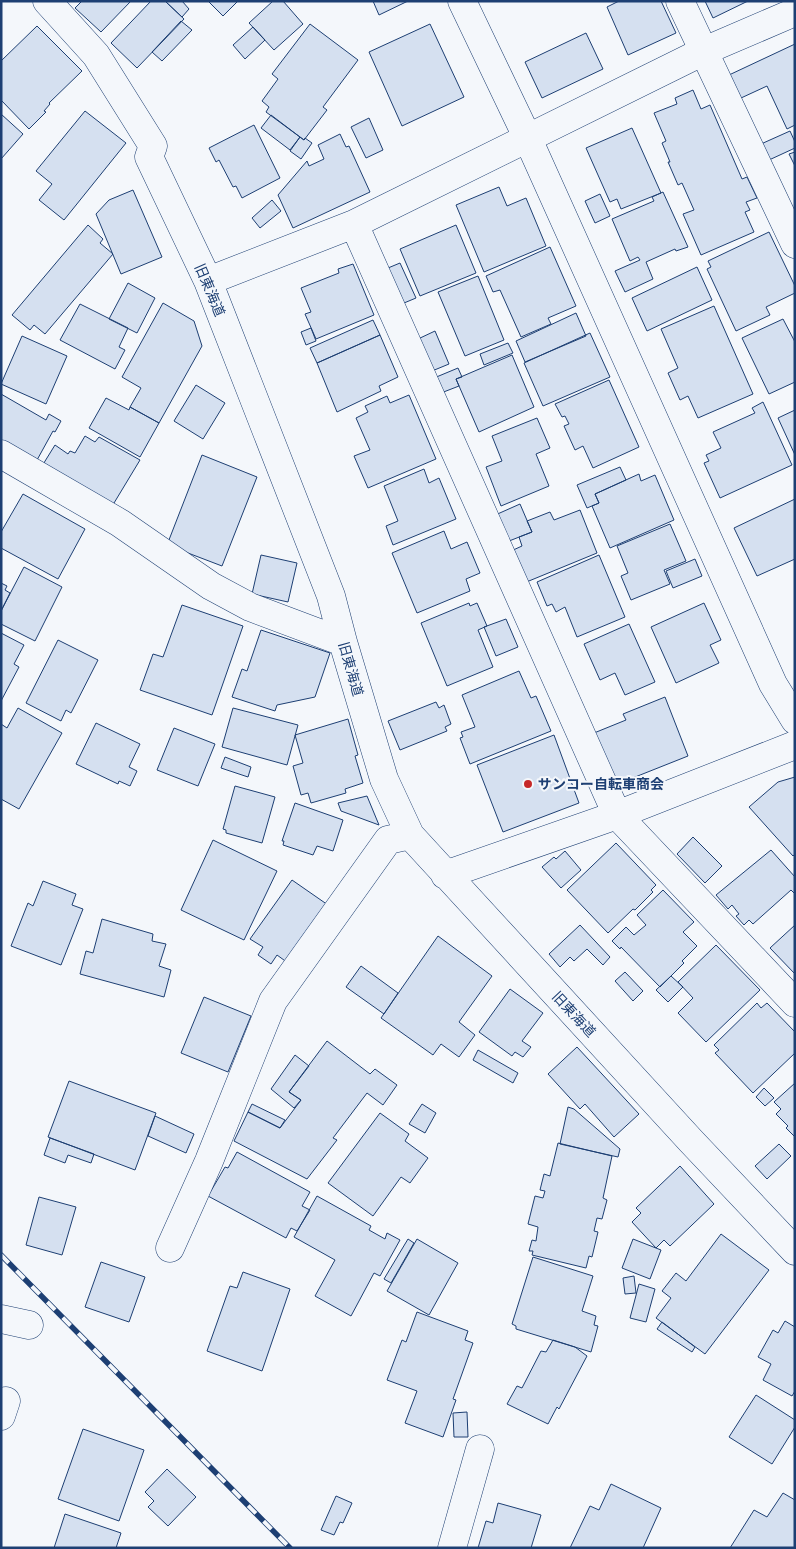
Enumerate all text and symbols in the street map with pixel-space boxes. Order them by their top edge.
street label: 旧東海道 [192,261,228,319]
street label: 旧東海道 [336,640,366,698]
place label: サンコー自転車商会 [538,776,664,792]
marker: サンコー自転車商会 [522,778,534,790]
street label: 旧東海道 [549,988,599,1040]

